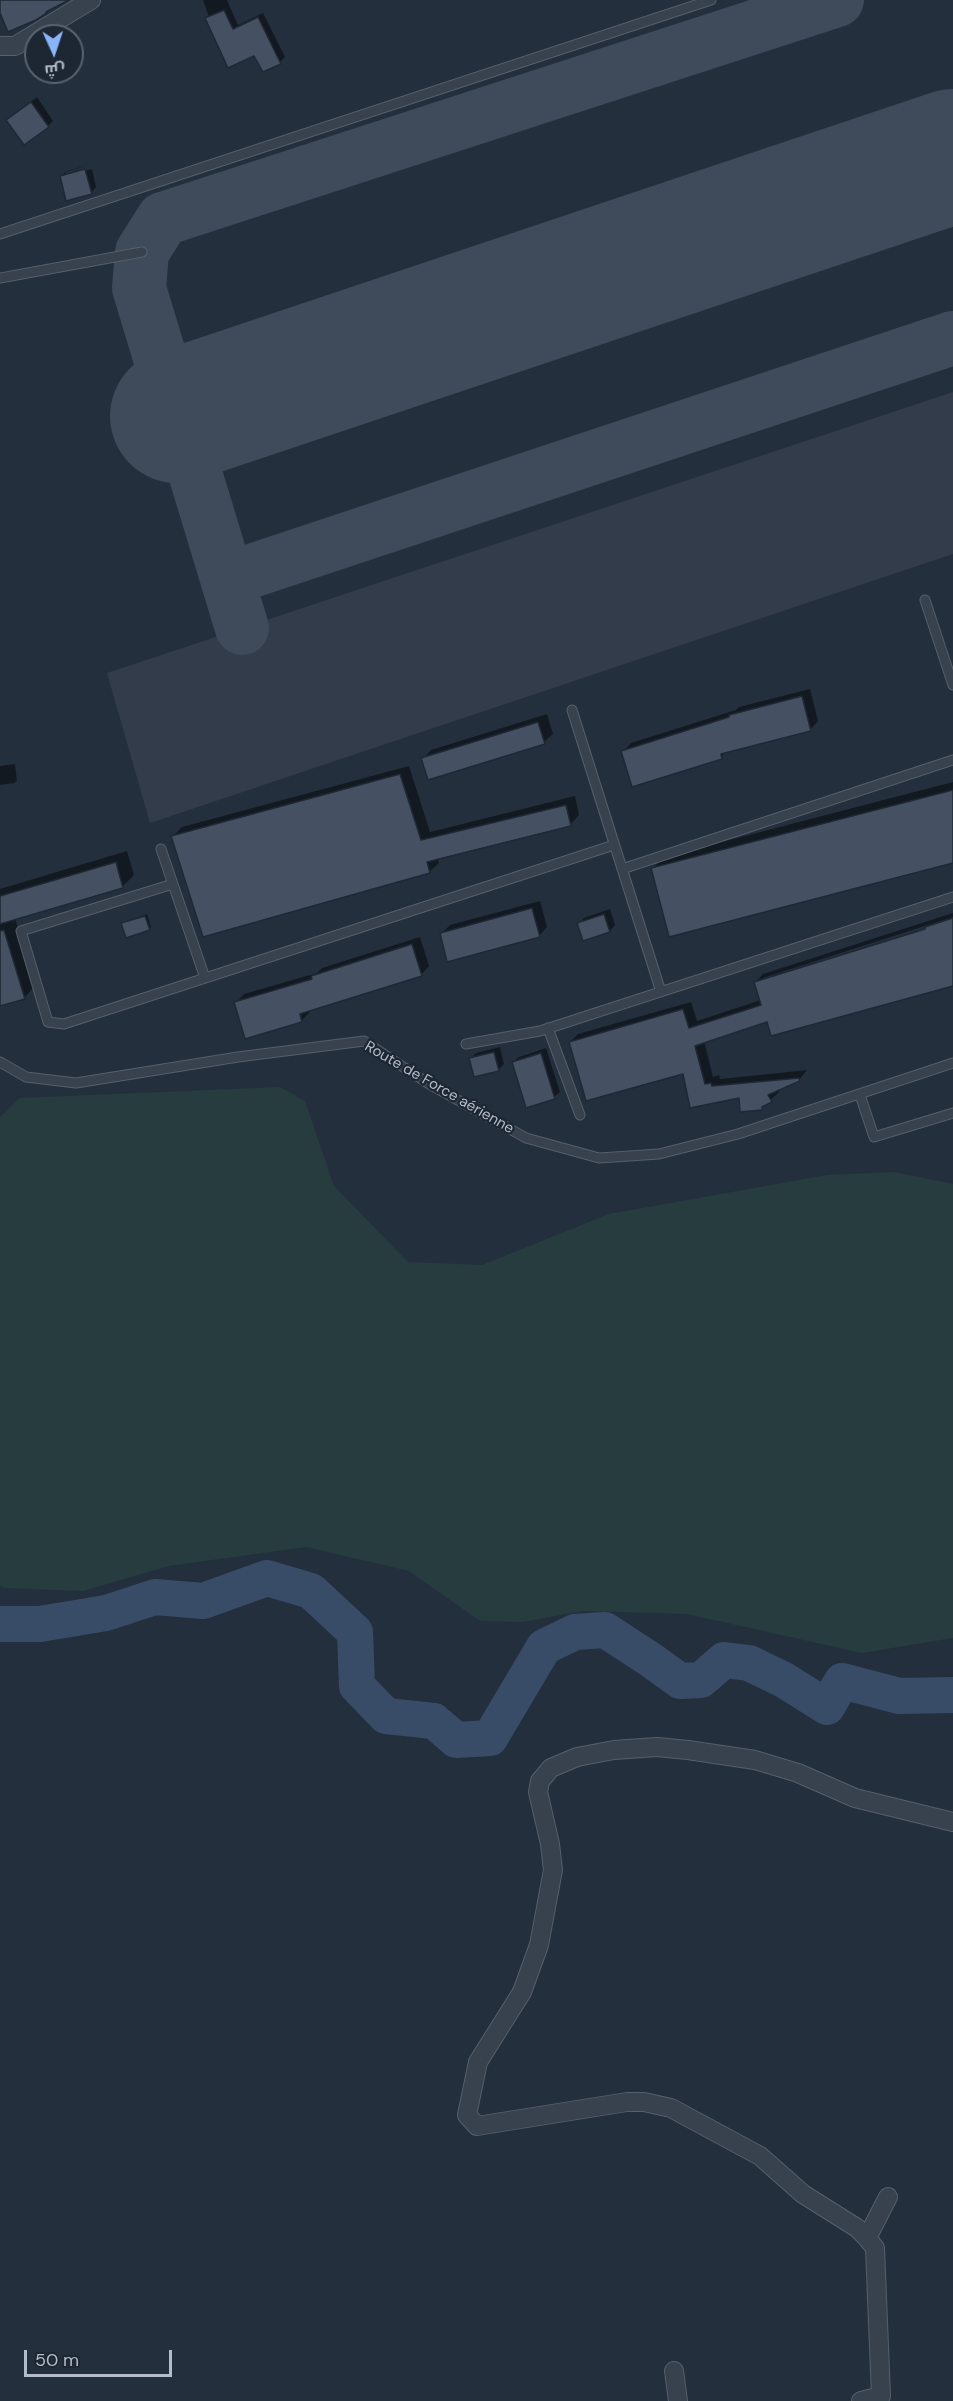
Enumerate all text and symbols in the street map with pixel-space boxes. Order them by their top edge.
north arrow [24,24,84,84]
text: ش [44,59,66,82]
street label: Route de Force aérienne [361,1038,517,1138]
scale bar [27,2338,176,2376]
text: 50 m [35,2348,79,2372]

